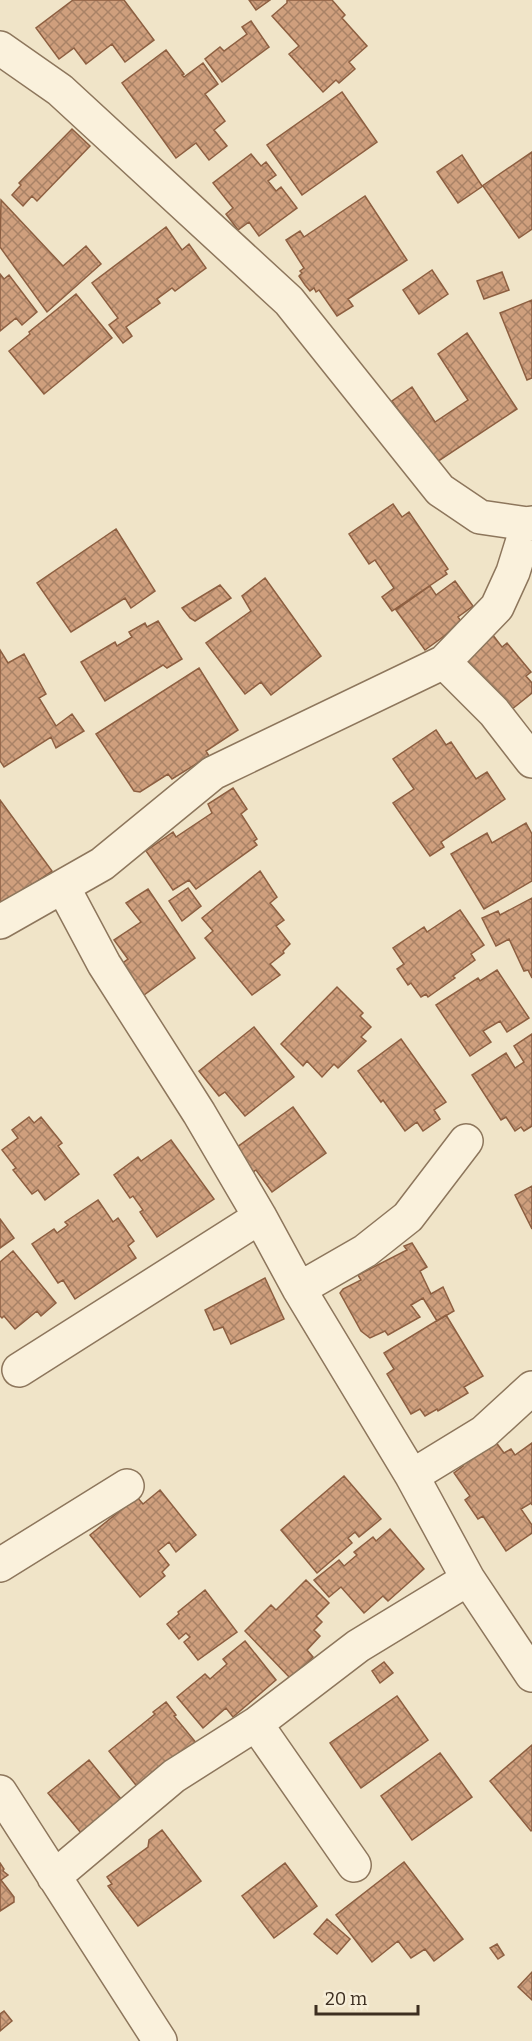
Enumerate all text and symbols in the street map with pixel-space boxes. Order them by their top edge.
scale bar [316,1978,418,2016]
text: 20 m [325,1988,367,2010]

